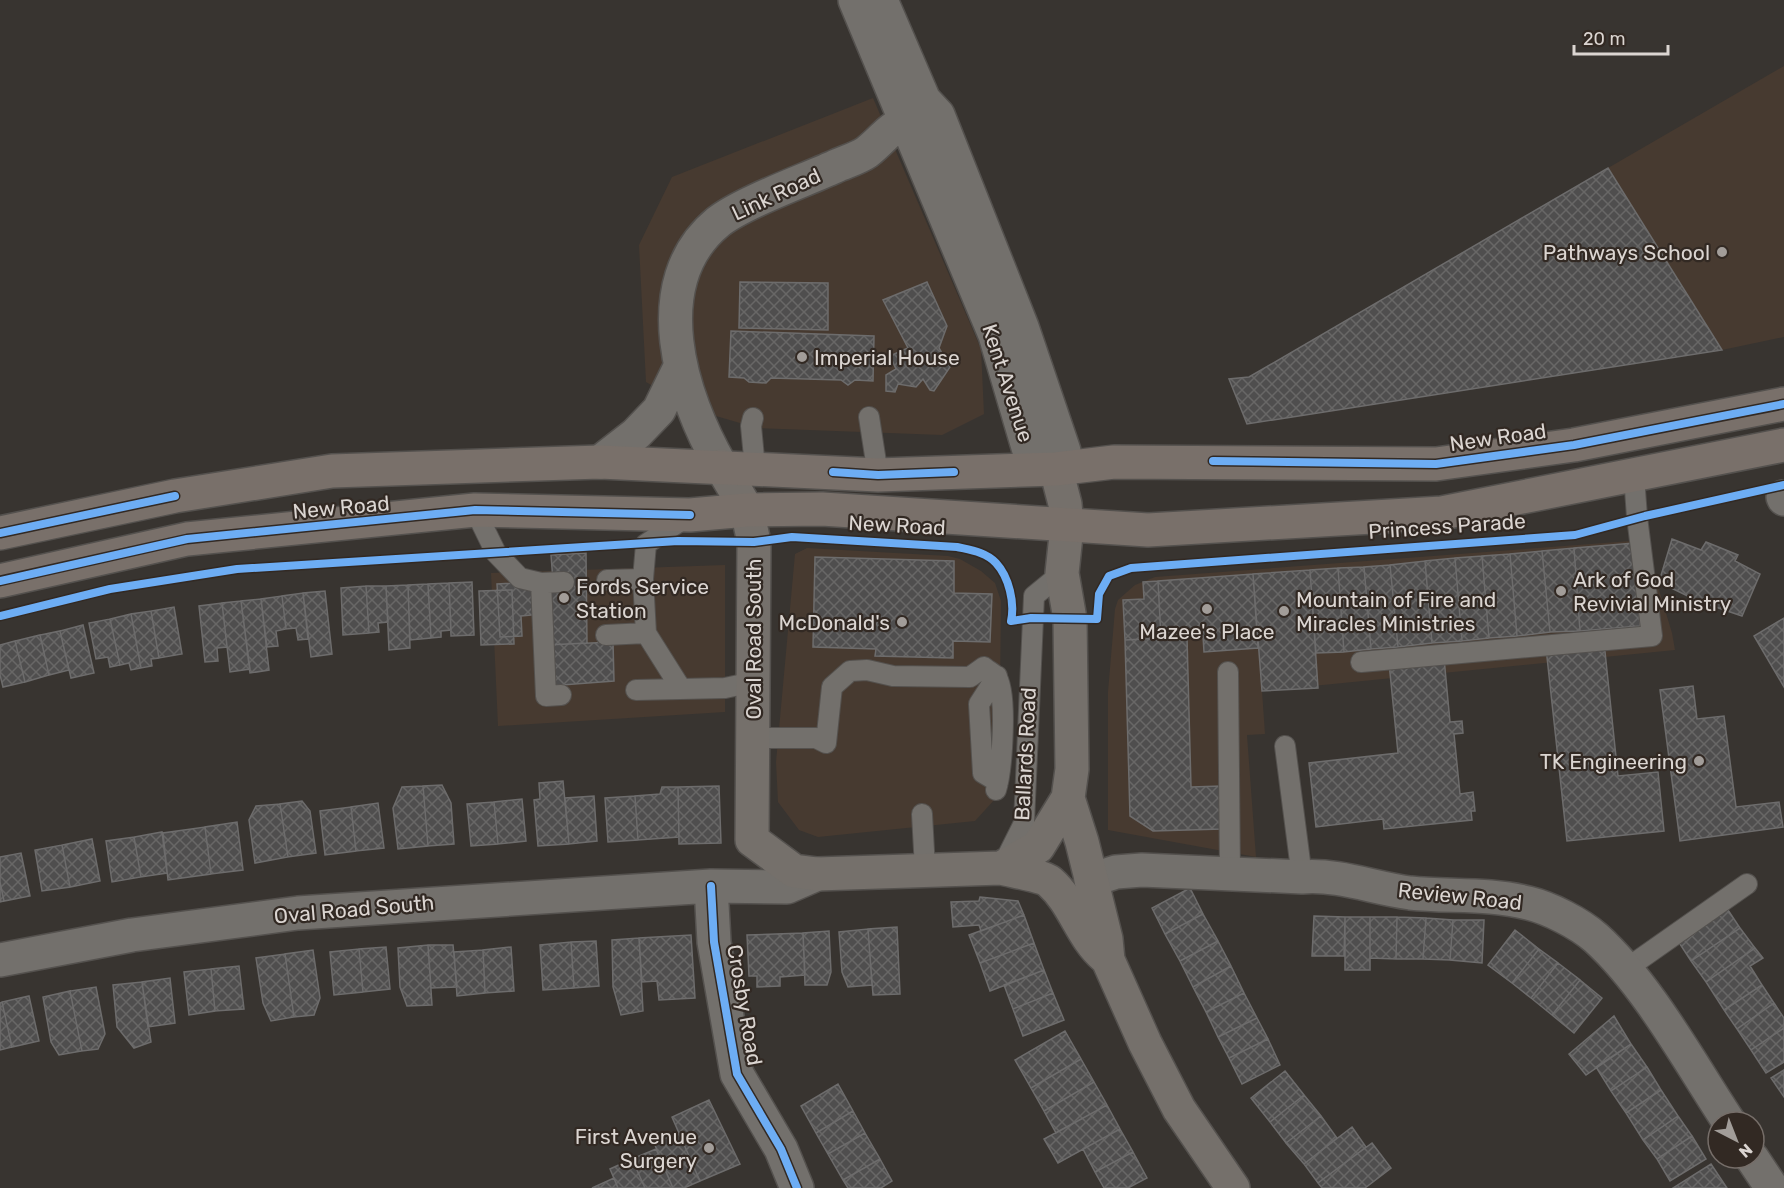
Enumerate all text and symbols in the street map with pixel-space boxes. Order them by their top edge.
scale bar [1574,18,1668,56]
text: 20 m [1583,28,1625,50]
street label: Link Road [728,163,824,225]
place label: Pathways School [1543,240,1710,265]
marker: Pathways School [1715,245,1729,259]
street label: Kent Avenue [977,321,1039,445]
place label: Imperial House [814,345,960,370]
marker: Imperial House [795,350,809,364]
street label: New Road [1448,418,1548,456]
street label: New Road [291,490,391,524]
street label: Princess Parade [1367,508,1527,544]
street label: New Road [848,510,946,540]
street label: Oval Road South [741,559,766,719]
place label: Ark of God Revivial Ministry [1573,567,1732,616]
place label: Fords Service Station [576,574,709,623]
marker: Ark of God Revivial Ministry [1554,584,1568,598]
place label: Mountain of Fire and Miracles Ministries [1296,587,1496,636]
marker: Fords Service Station [557,591,571,605]
marker: Mazee's Place [1200,602,1214,616]
marker: Mountain of Fire and Miracles Ministries [1277,604,1291,618]
place label: McDonald's [778,610,890,635]
marker: McDonald's [895,615,909,629]
place label: Mazee's Place [1139,619,1275,644]
street label: Ballards Road [1009,687,1041,821]
place label: TK Engineering [1540,749,1687,774]
marker: TK Engineering [1692,754,1706,768]
street label: Review Road [1397,877,1523,915]
street label: Oval Road South [273,890,435,928]
street label: Crosby Road [722,942,768,1068]
north arrow [1706,1110,1766,1170]
place label: First Avenue Surgery [575,1124,697,1173]
text: N [1735,1140,1756,1162]
marker: First Avenue Surgery [702,1141,716,1155]

